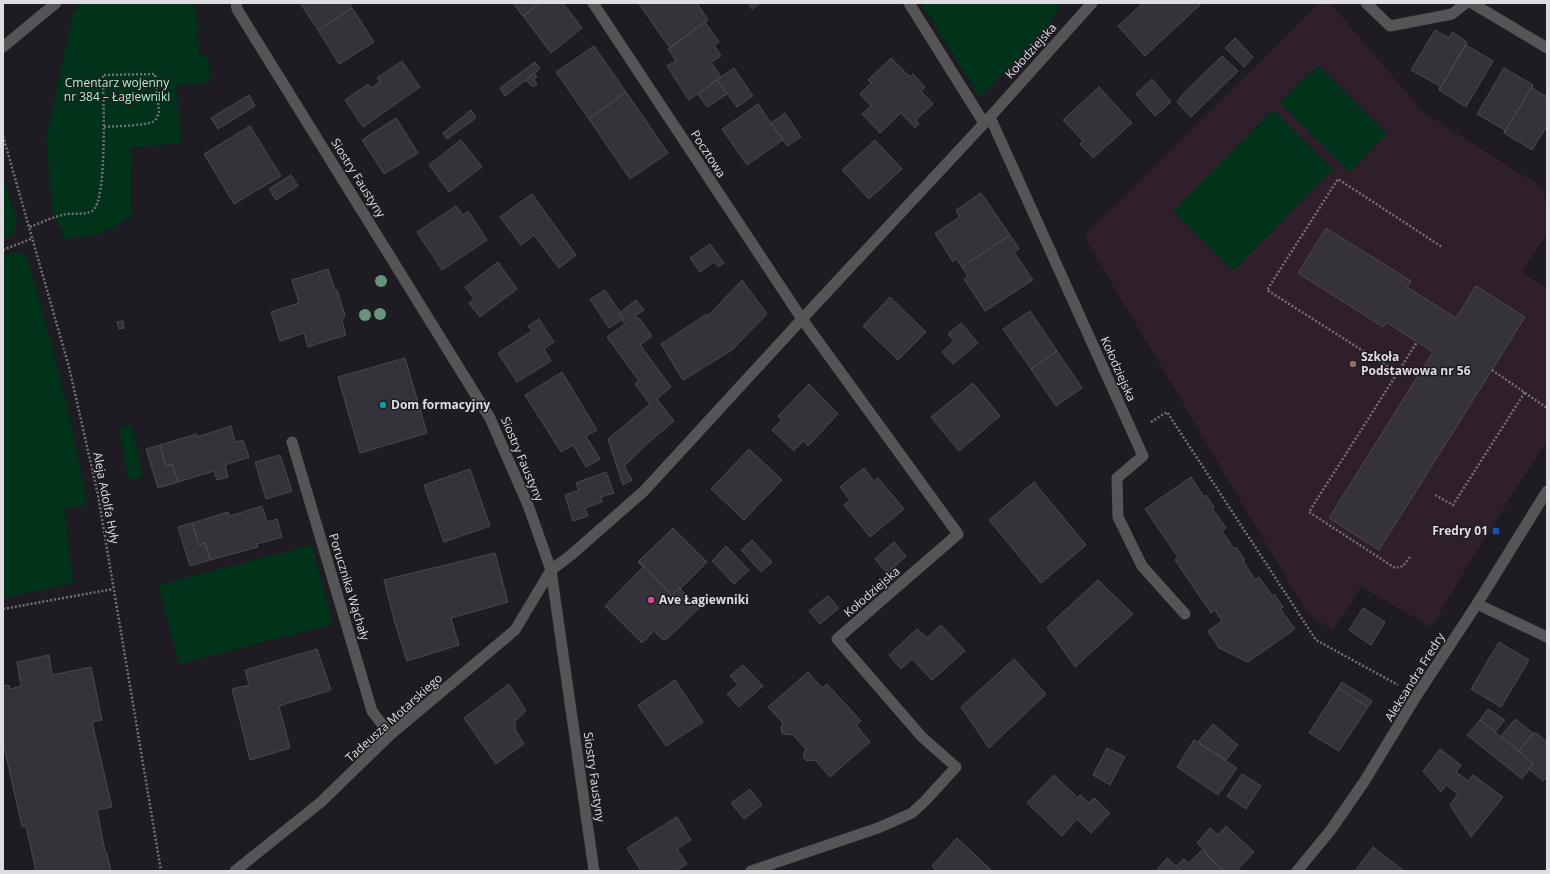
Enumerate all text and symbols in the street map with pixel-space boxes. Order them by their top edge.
street label: Kołodziejska [1001,19,1060,82]
park label: Cmentarz wojenny nr 384 – Łagiewniki [64,74,170,105]
street label: Pocztowa [687,127,730,181]
street label: Siostry Faustyny [327,135,390,221]
street label: Kołodziejska [1097,334,1140,404]
place label: Szkoła Podstawowa nr 56 [1361,348,1471,379]
marker: Szkoła Podstawowa nr 56 [1348,359,1358,369]
place label: Dom formacyjny [391,396,490,413]
marker: Dom formacyjny [378,400,388,410]
street label: Siostry Faustyny [497,414,548,505]
street label: Aleja Adolfa Hyły [89,451,124,546]
place label: Fredry 01 [1432,522,1488,539]
marker: Fredry 01 [1491,526,1501,536]
street label: Porucznika Wąchały [325,531,374,643]
street label: Kołodziejska [840,562,903,621]
place label: Ave Łagiewniki [659,591,749,608]
marker: Ave Łagiewniki [646,595,656,605]
street label: Aleksandra Fredry [1380,628,1449,724]
street label: Tadeusza Motarskiego [341,669,446,766]
street label: Siostry Faustyny [580,731,609,824]

